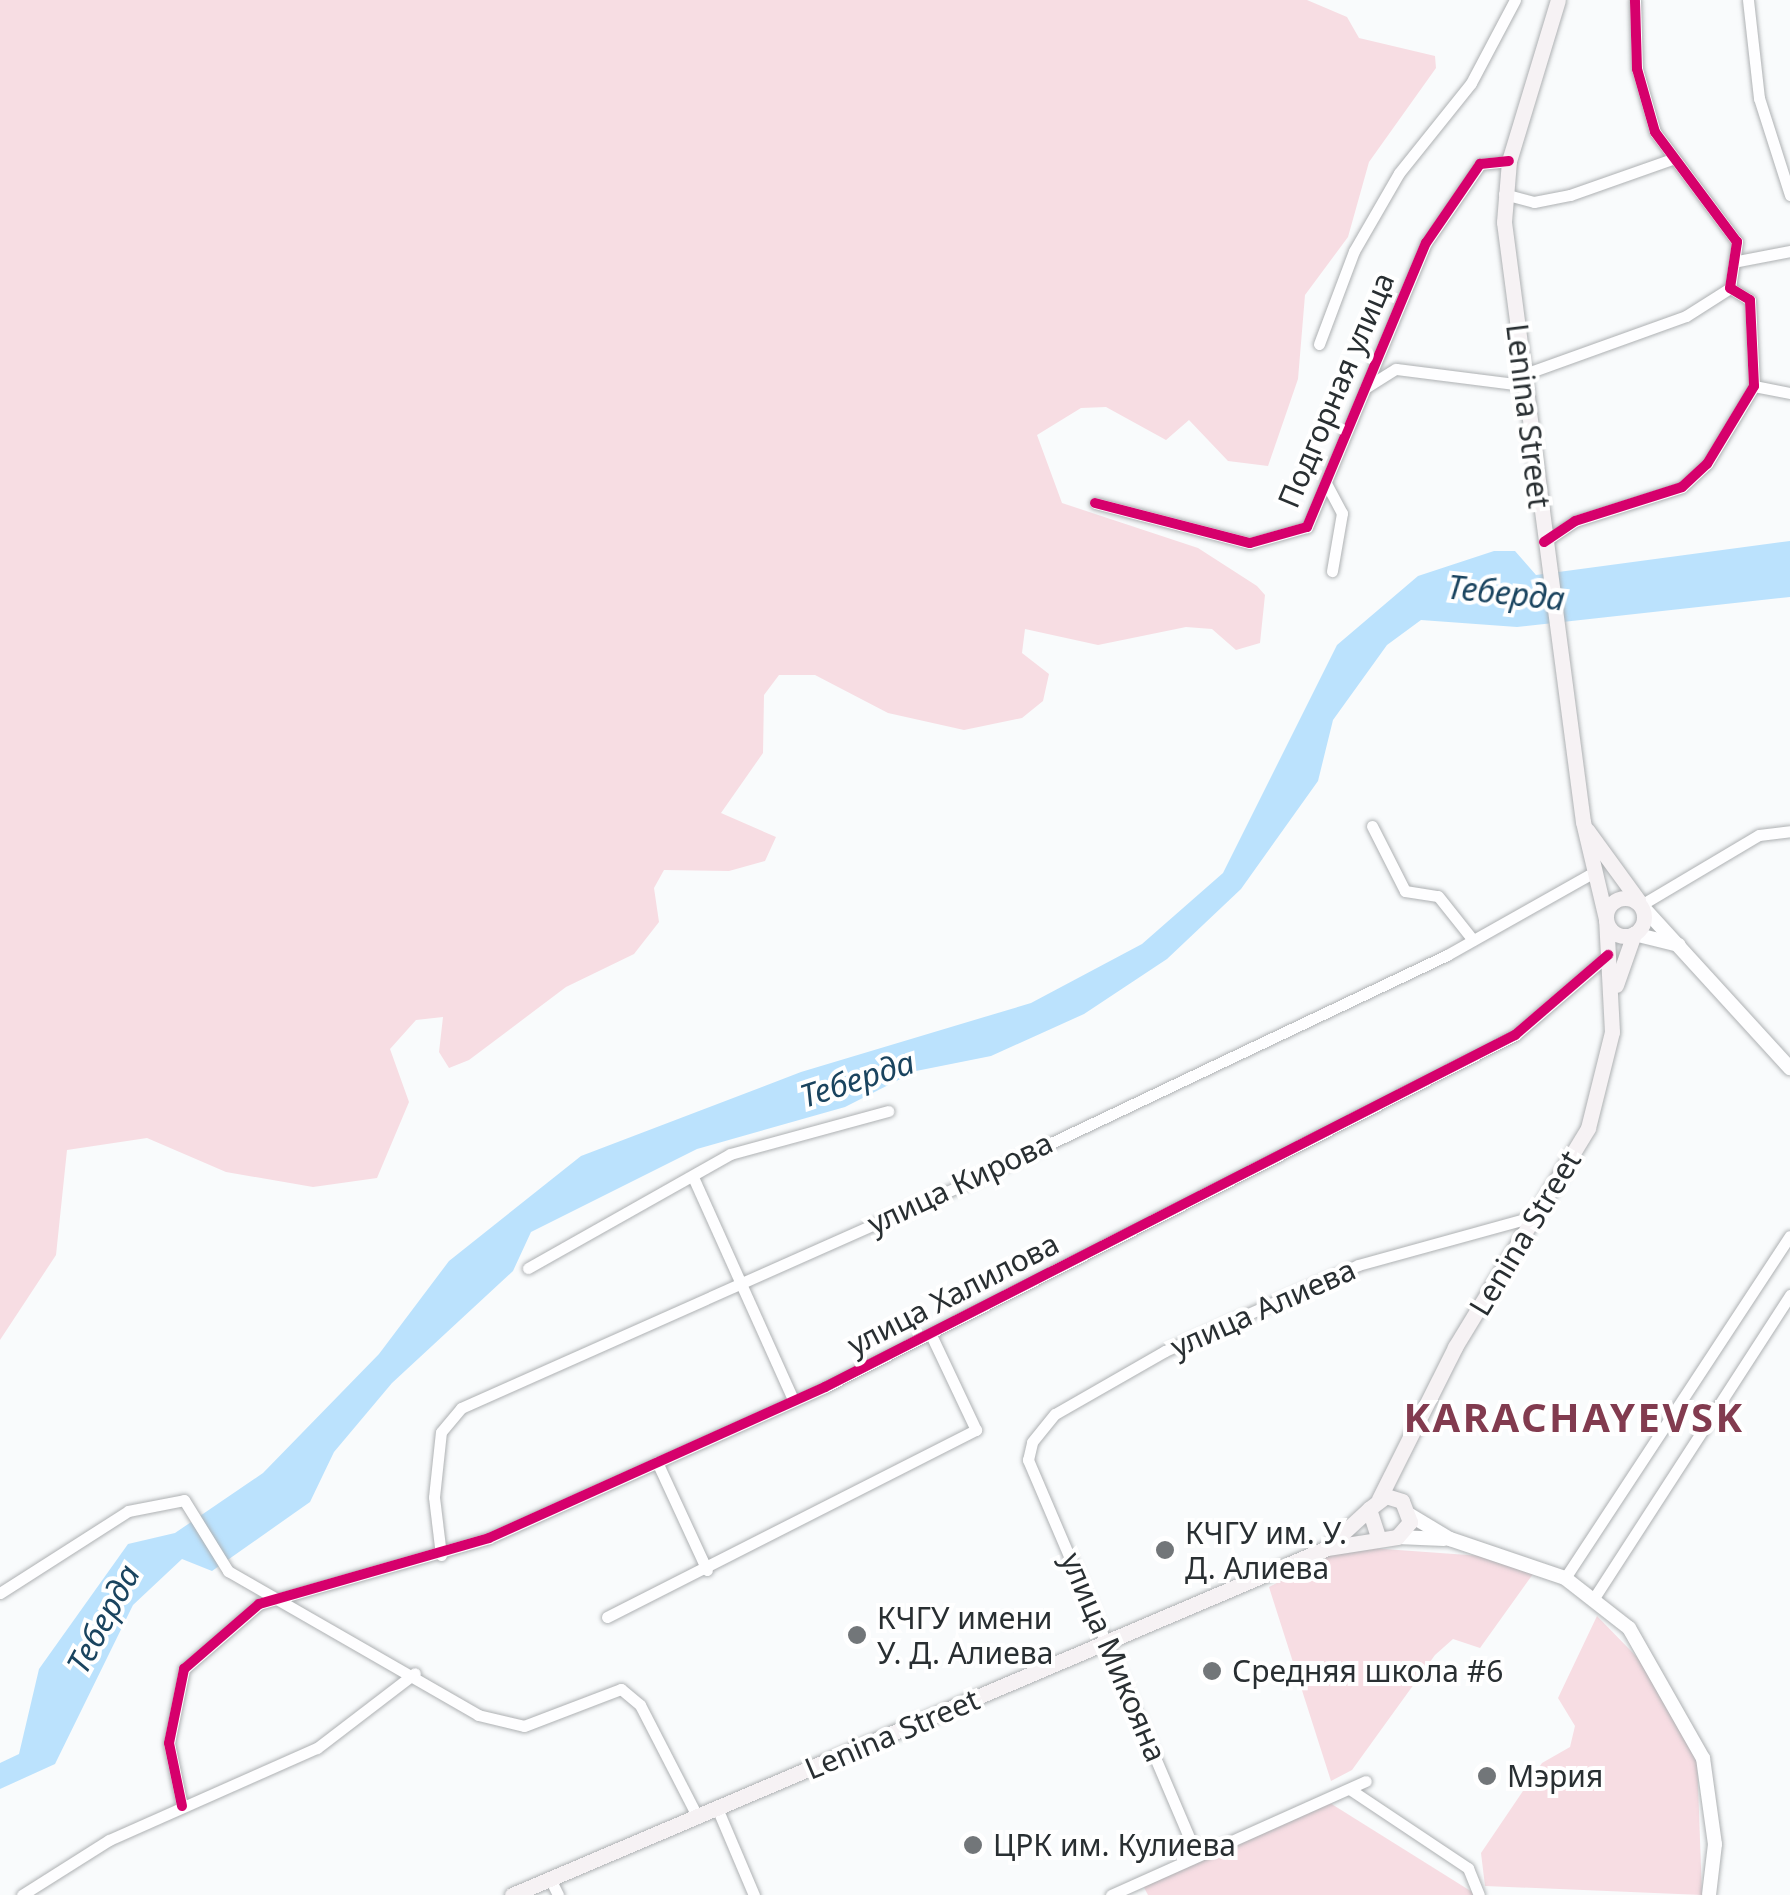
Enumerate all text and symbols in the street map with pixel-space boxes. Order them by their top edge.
street label: Подгорная улица [1270,267,1402,513]
street label: Lenina Street [1499,322,1557,510]
water label: Теберда [1445,568,1567,618]
water label: Теберда [795,1043,919,1115]
street label: улица Кирова [862,1124,1058,1242]
street label: Lenina Street [1462,1144,1588,1322]
street label: улица Халилова [841,1225,1065,1363]
street label: улица Алиева [1165,1251,1361,1365]
district label: KARACHAYEVSK [1404,1393,1744,1441]
place label: КЧГУ им. У. Д. Алиева [1185,1515,1347,1586]
marker: КЧГУ им. У. Д. Алиева [1154,1539,1176,1561]
street label: улица Микояна [1054,1547,1174,1767]
water label: Теберда [58,1558,148,1680]
place label: КЧГУ имени У. Д. Алиева [877,1600,1053,1670]
marker: КЧГУ имени У. Д. Алиева [846,1624,868,1646]
place label: Средняя школа #6 [1232,1653,1503,1689]
marker: Средняя школа #6 [1201,1660,1223,1682]
street label: Lenina Street [799,1681,985,1787]
place label: Мэрия [1507,1758,1603,1794]
marker: Мэрия [1476,1765,1498,1787]
place label: ЦРК им. Кулиева [993,1827,1236,1863]
marker: ЦРК им. Кулиева [962,1834,984,1856]

